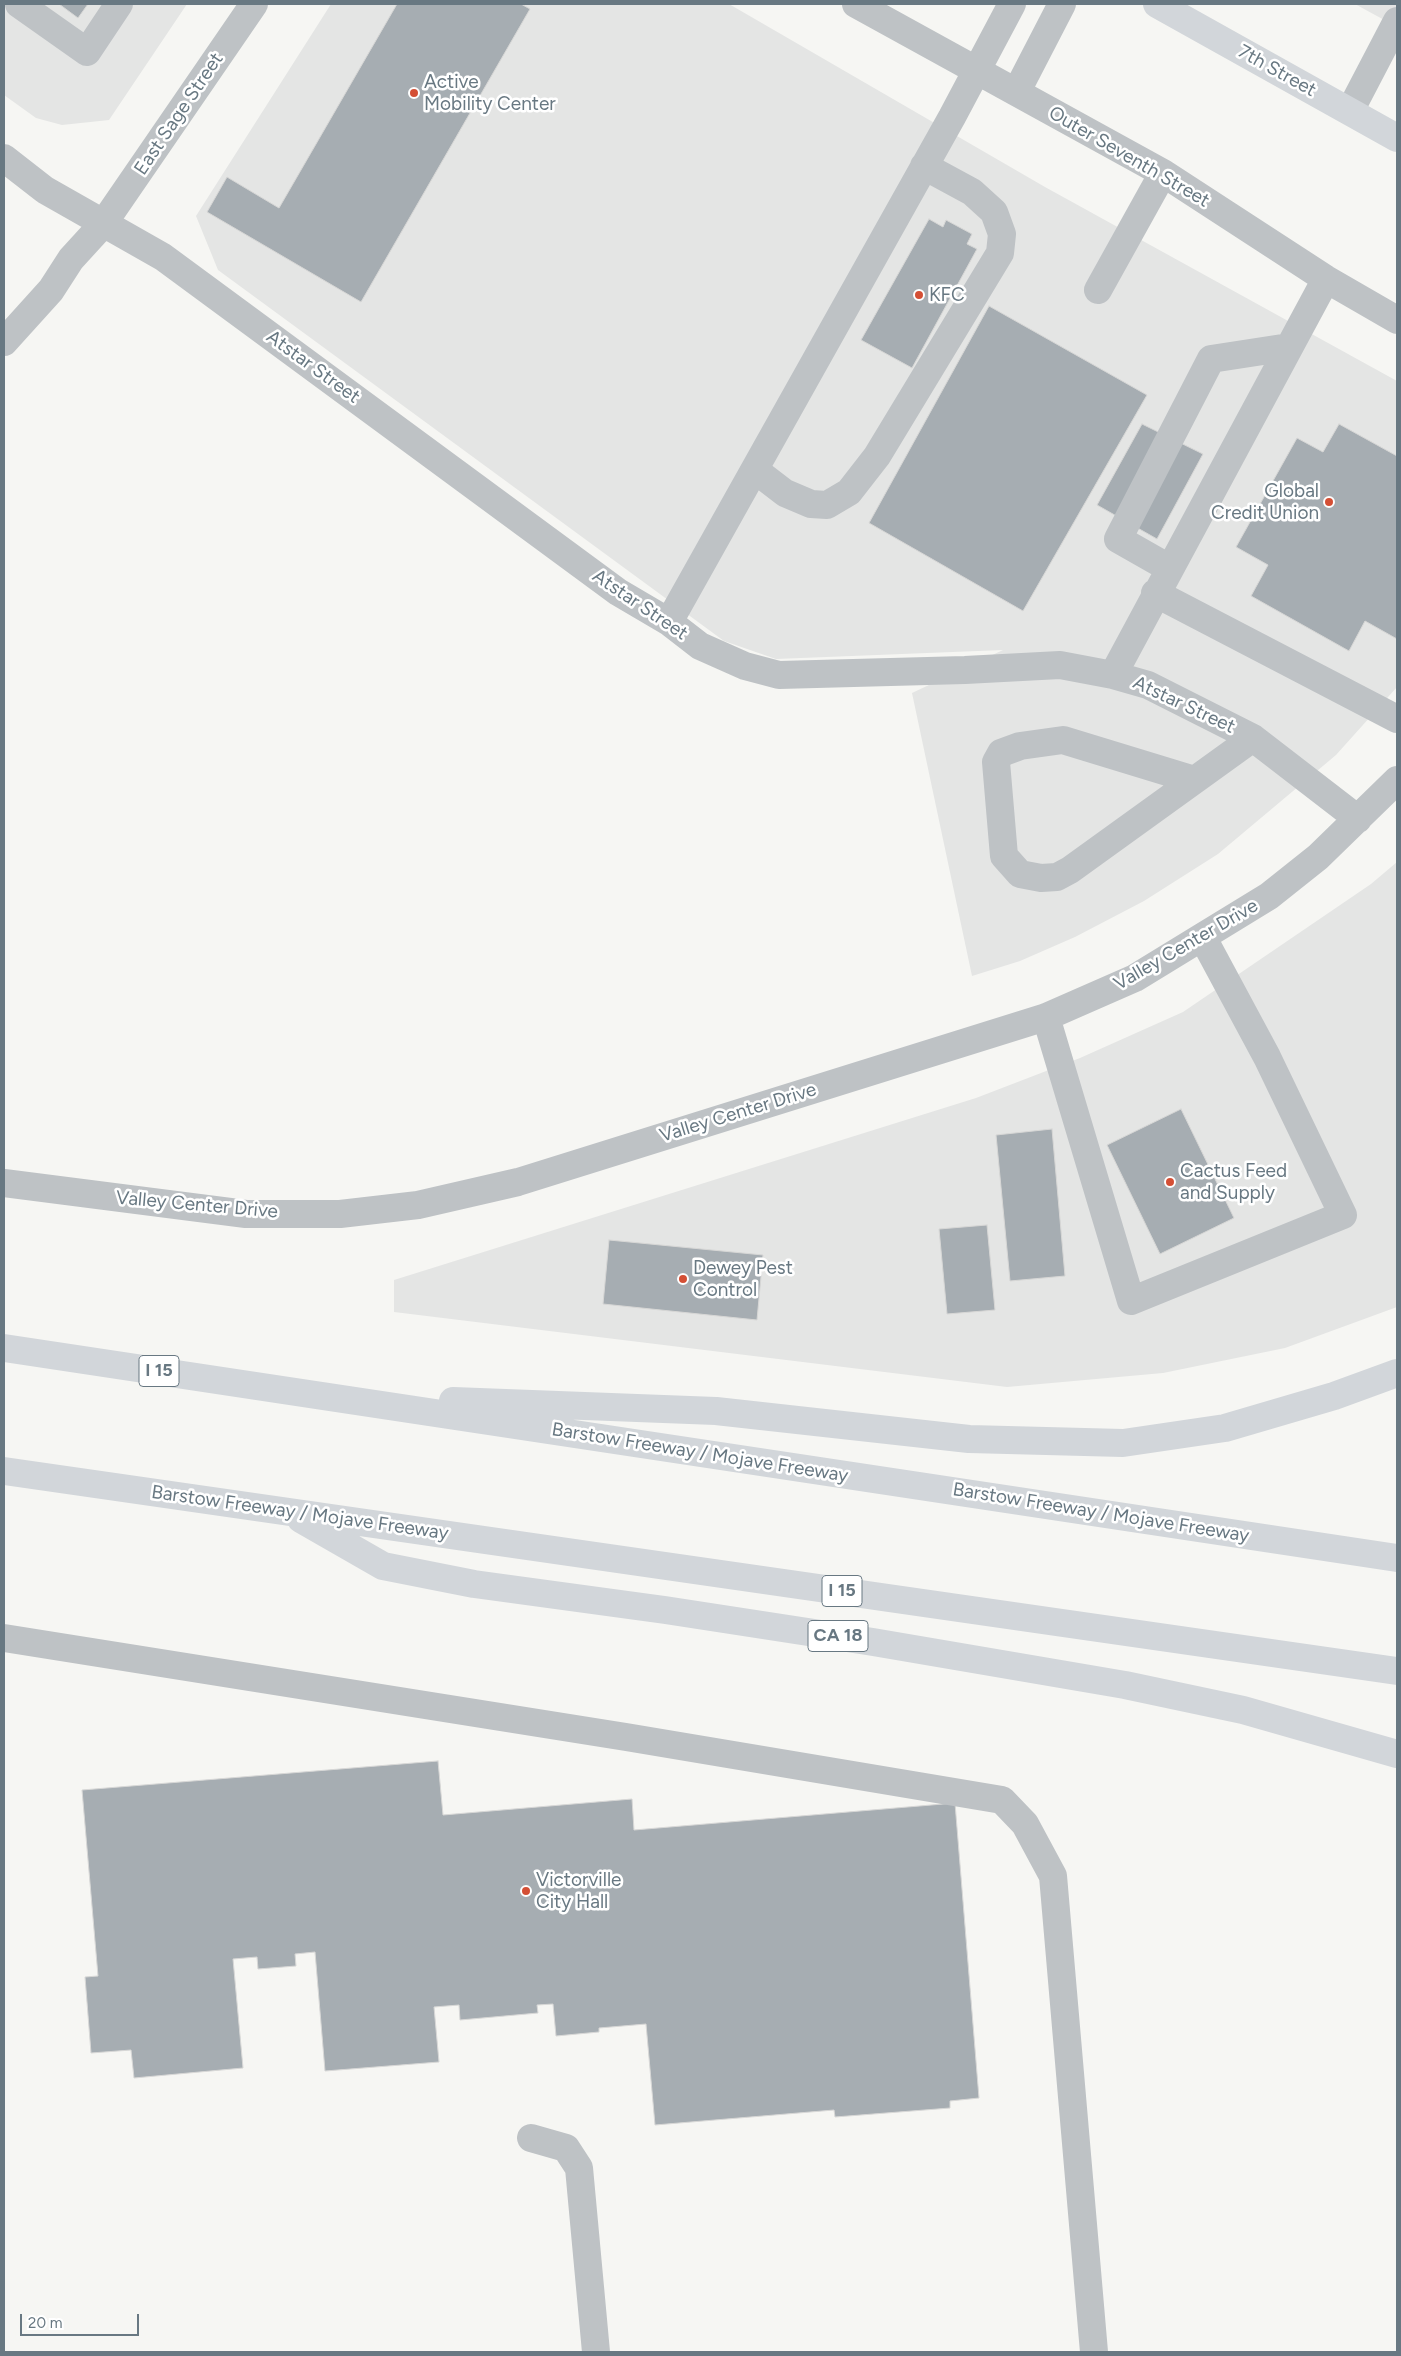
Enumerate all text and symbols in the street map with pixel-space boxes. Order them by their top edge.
street label: 7th Street [1234,40,1320,102]
street label: East Sage Street [130,49,228,179]
place label: Active Mobility Center [424,71,556,115]
marker: Active Mobility Center [408,87,420,99]
street label: Outer Seventh Street [1044,102,1214,212]
place label: KFC [929,284,965,306]
marker: KFC [913,289,925,301]
street label: Atstar Street [262,325,364,409]
place label: Global Credit Union [1211,480,1319,524]
marker: Global Credit Union [1323,496,1335,508]
street label: Atstar Street [588,565,692,645]
street label: Atstar Street [1129,671,1239,739]
street label: Valley Center Drive [1110,895,1262,995]
street label: Valley Center Drive [657,1078,819,1148]
place label: Cactus Feed and Supply [1180,1160,1287,1204]
marker: Cactus Feed and Supply [1164,1176,1176,1188]
street label: Valley Center Drive [115,1187,279,1223]
place label: Dewey Pest Control [693,1257,793,1301]
marker: Dewey Pest Control [677,1273,689,1285]
road number: I 15 [139,1355,179,1386]
street label: Barstow Freeway / Mojave Freeway [550,1418,850,1488]
street label: Barstow Freeway / Mojave Freeway [951,1478,1251,1548]
street label: Barstow Freeway / Mojave Freeway [150,1481,450,1545]
road number: I 15 [822,1575,862,1606]
road number: CA 18 [808,1620,868,1652]
place label: Victorville City Hall [536,1869,621,1913]
marker: Victorville City Hall [520,1885,532,1897]
scale bar [22,2304,141,2336]
text: 20 m [28,2314,62,2332]

